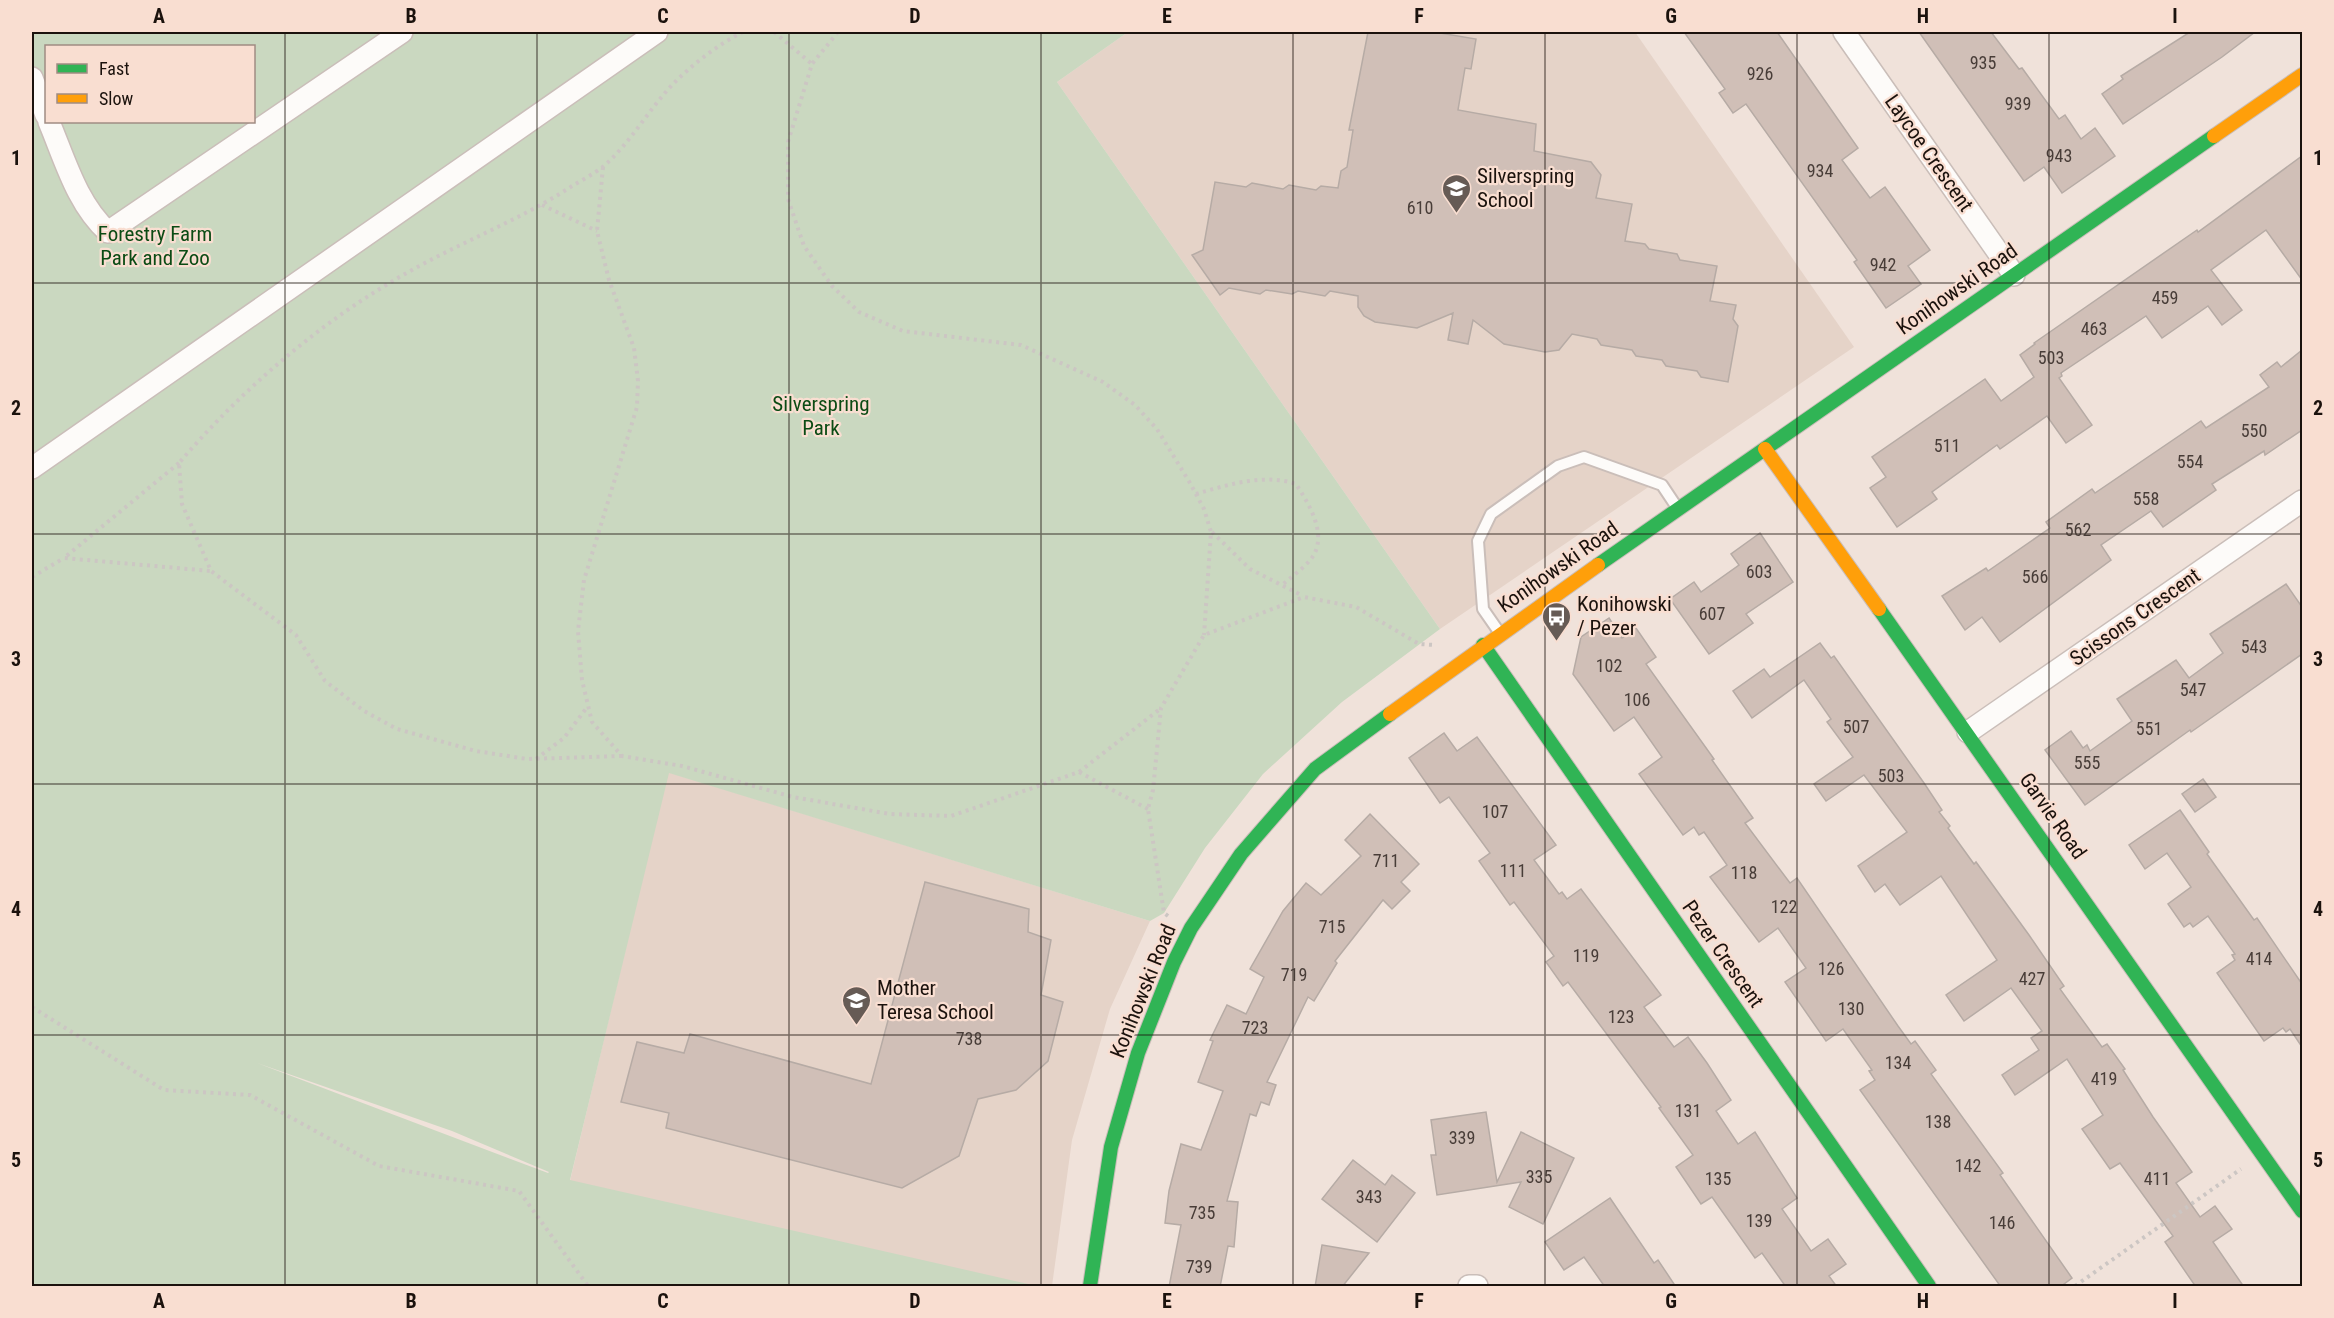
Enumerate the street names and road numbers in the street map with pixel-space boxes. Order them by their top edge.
street label: Laycoe Crescent [1880,90,1978,216]
street label: Konihowski Road [1892,238,2022,340]
street label: Konihowski Road [1493,516,1623,618]
street label: Scissons Crescent [2065,563,2205,671]
street label: Garvie Road [2015,768,2091,864]
street label: Pezer Crescent [1677,896,1769,1012]
street label: Konihowski Road [1105,921,1181,1061]

